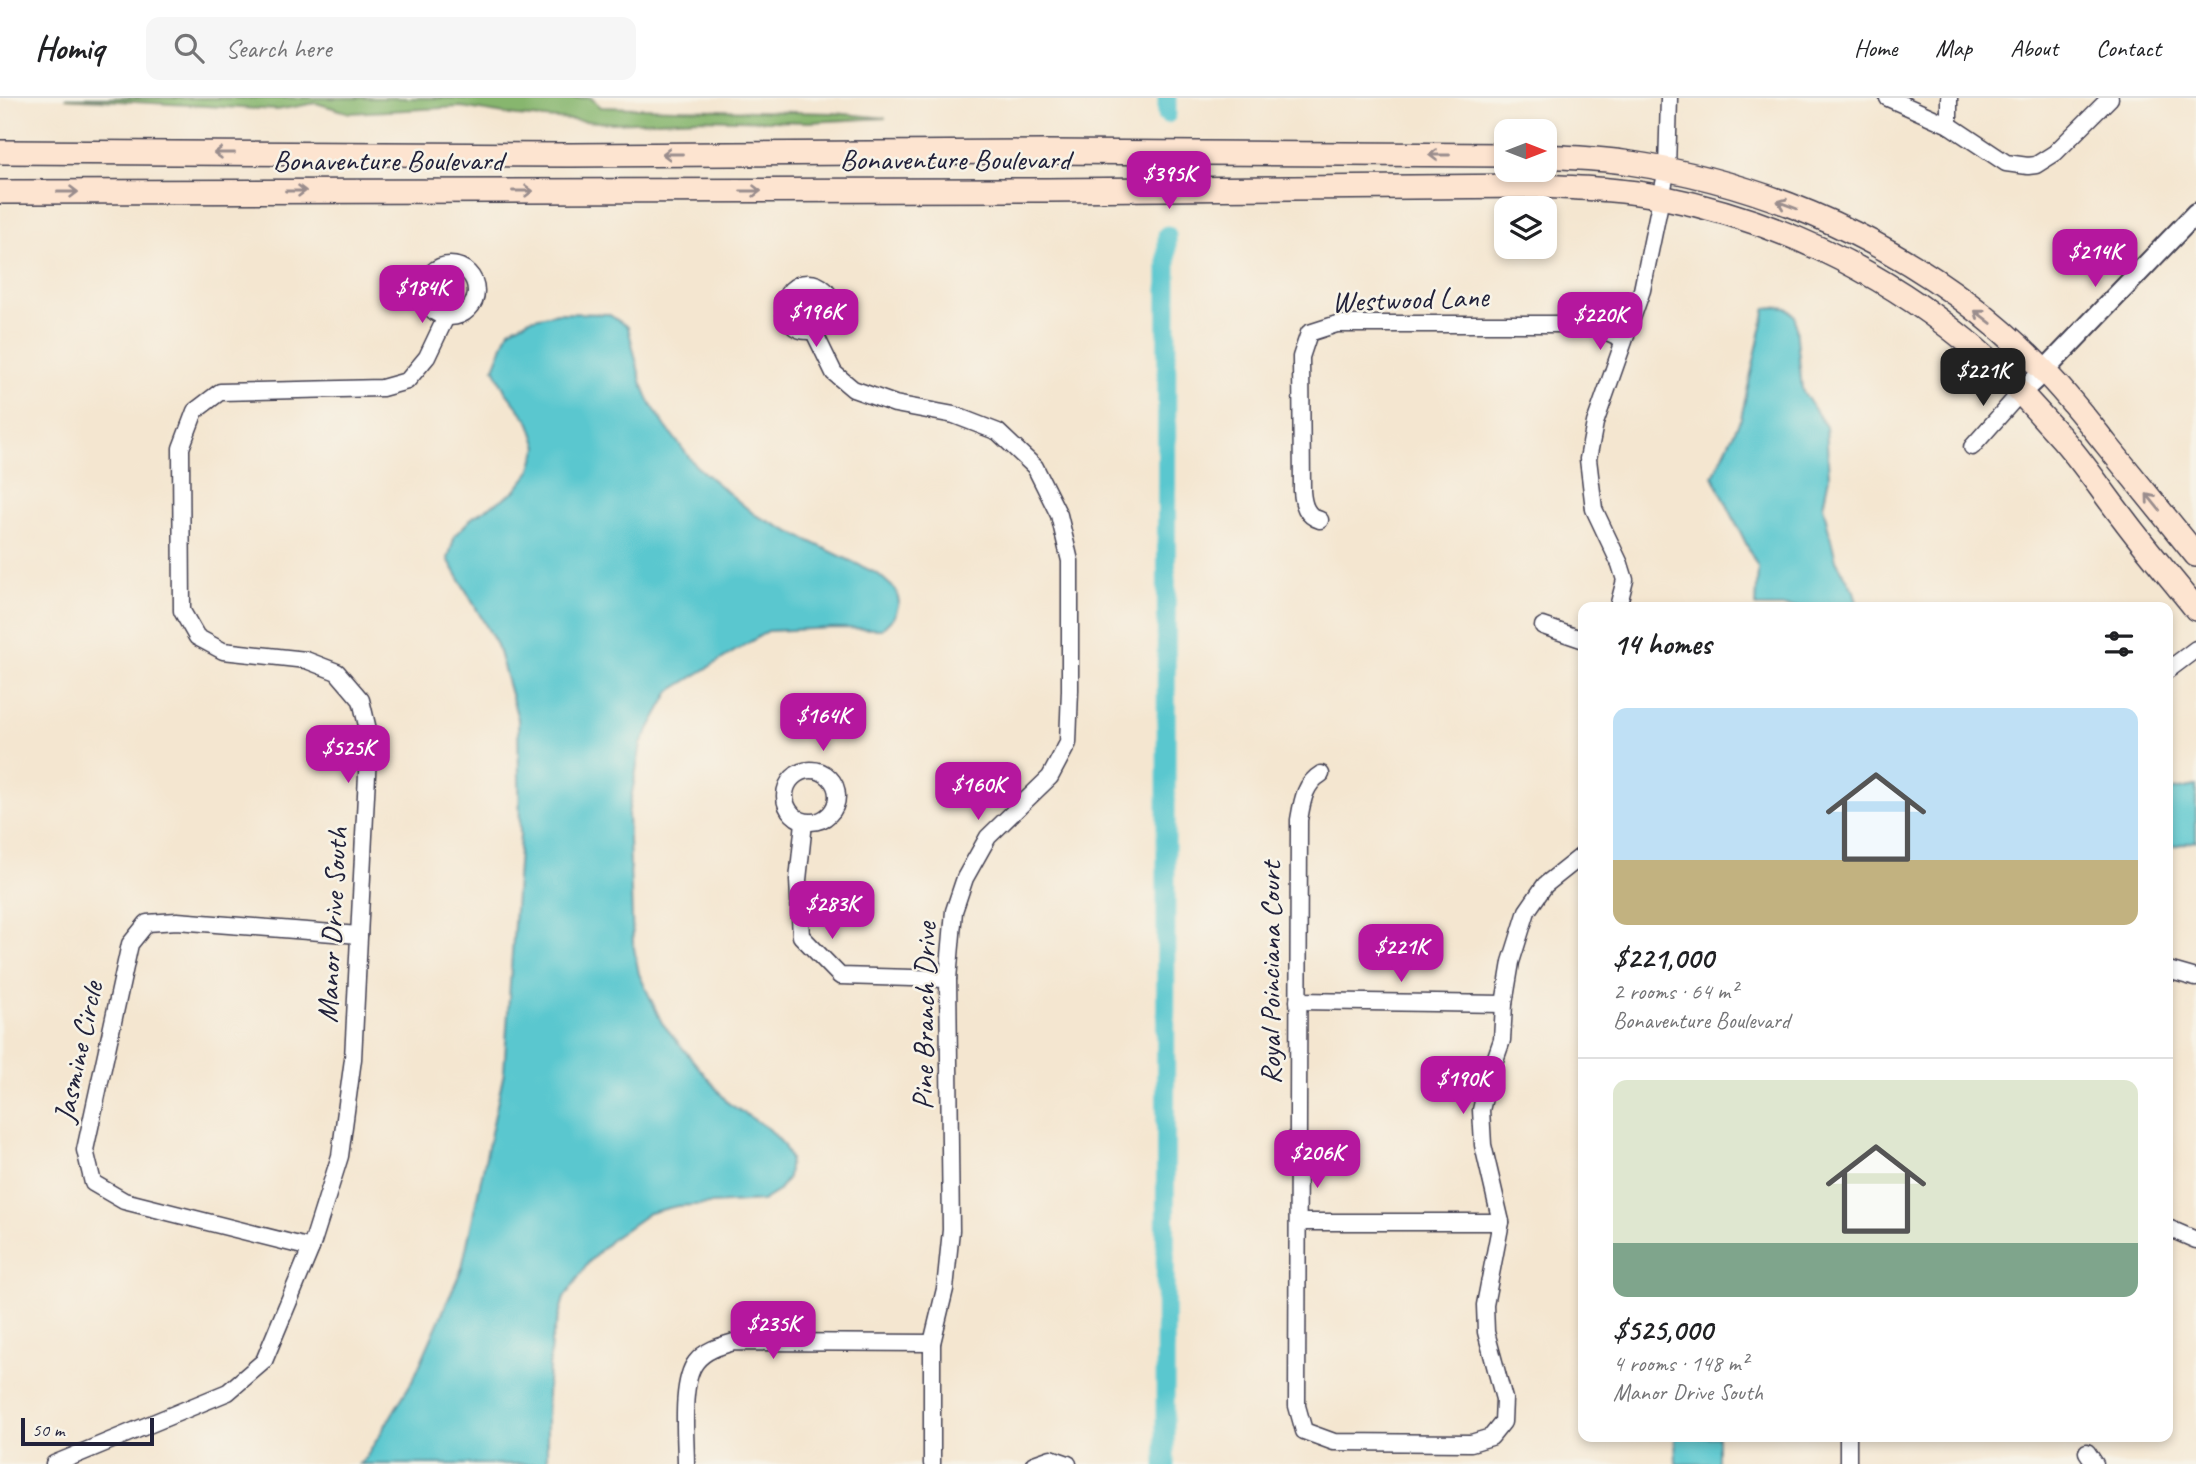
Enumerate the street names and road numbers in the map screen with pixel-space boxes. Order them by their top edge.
street label: Bonaventure Boulevard [840,140,1075,178]
street label: Bonaventure Boulevard [273,141,508,179]
street label: Westwood Lane [1331,277,1491,321]
street label: Manor Drive South [308,826,356,1024]
street label: Royal Poinciana Court [1251,858,1289,1084]
street label: Pine Branch Drive [903,920,945,1110]
street label: Jasmine Circle [44,976,112,1128]

